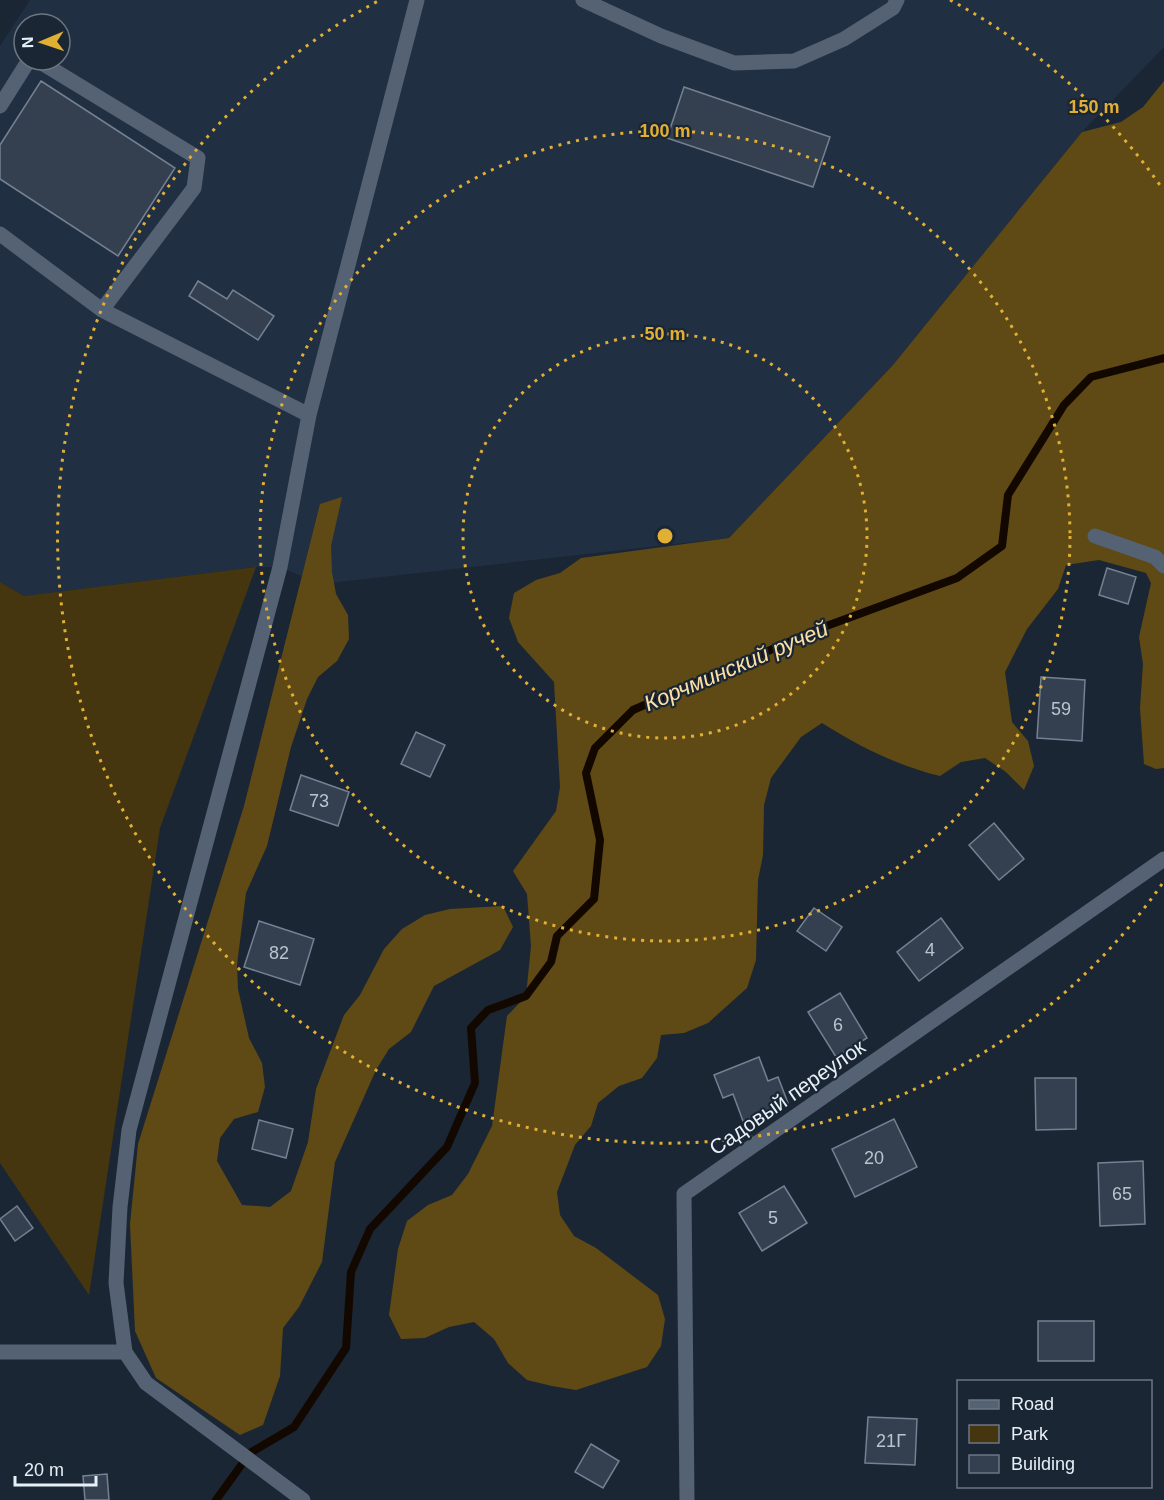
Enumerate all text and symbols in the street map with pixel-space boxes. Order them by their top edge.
north arrow [12,12,72,72]
text: N [19,36,36,49]
text: 150 m [1068,97,1120,117]
text: 100 m [639,121,691,141]
text: 50 m [644,324,686,344]
centre of rings [655,526,675,546]
water label: Корчминский ручей [640,616,832,716]
house number: 59 [1051,699,1071,719]
house number: 73 [309,791,329,811]
house number: 4 [925,940,935,960]
house number: 82 [269,943,289,963]
house number: 6 [833,1015,843,1035]
street label: Садовый переулок [705,1034,870,1159]
house number: 20 [864,1148,884,1168]
house number: 65 [1112,1184,1132,1204]
house number: 5 [768,1208,778,1228]
legend [957,1380,1152,1488]
text: Road [1011,1394,1054,1414]
text: Park [1011,1424,1049,1444]
house number: 21Г [876,1431,906,1451]
scale bar [15,1449,96,1487]
text: Building [1011,1454,1075,1474]
text: 20 m [24,1460,64,1480]

